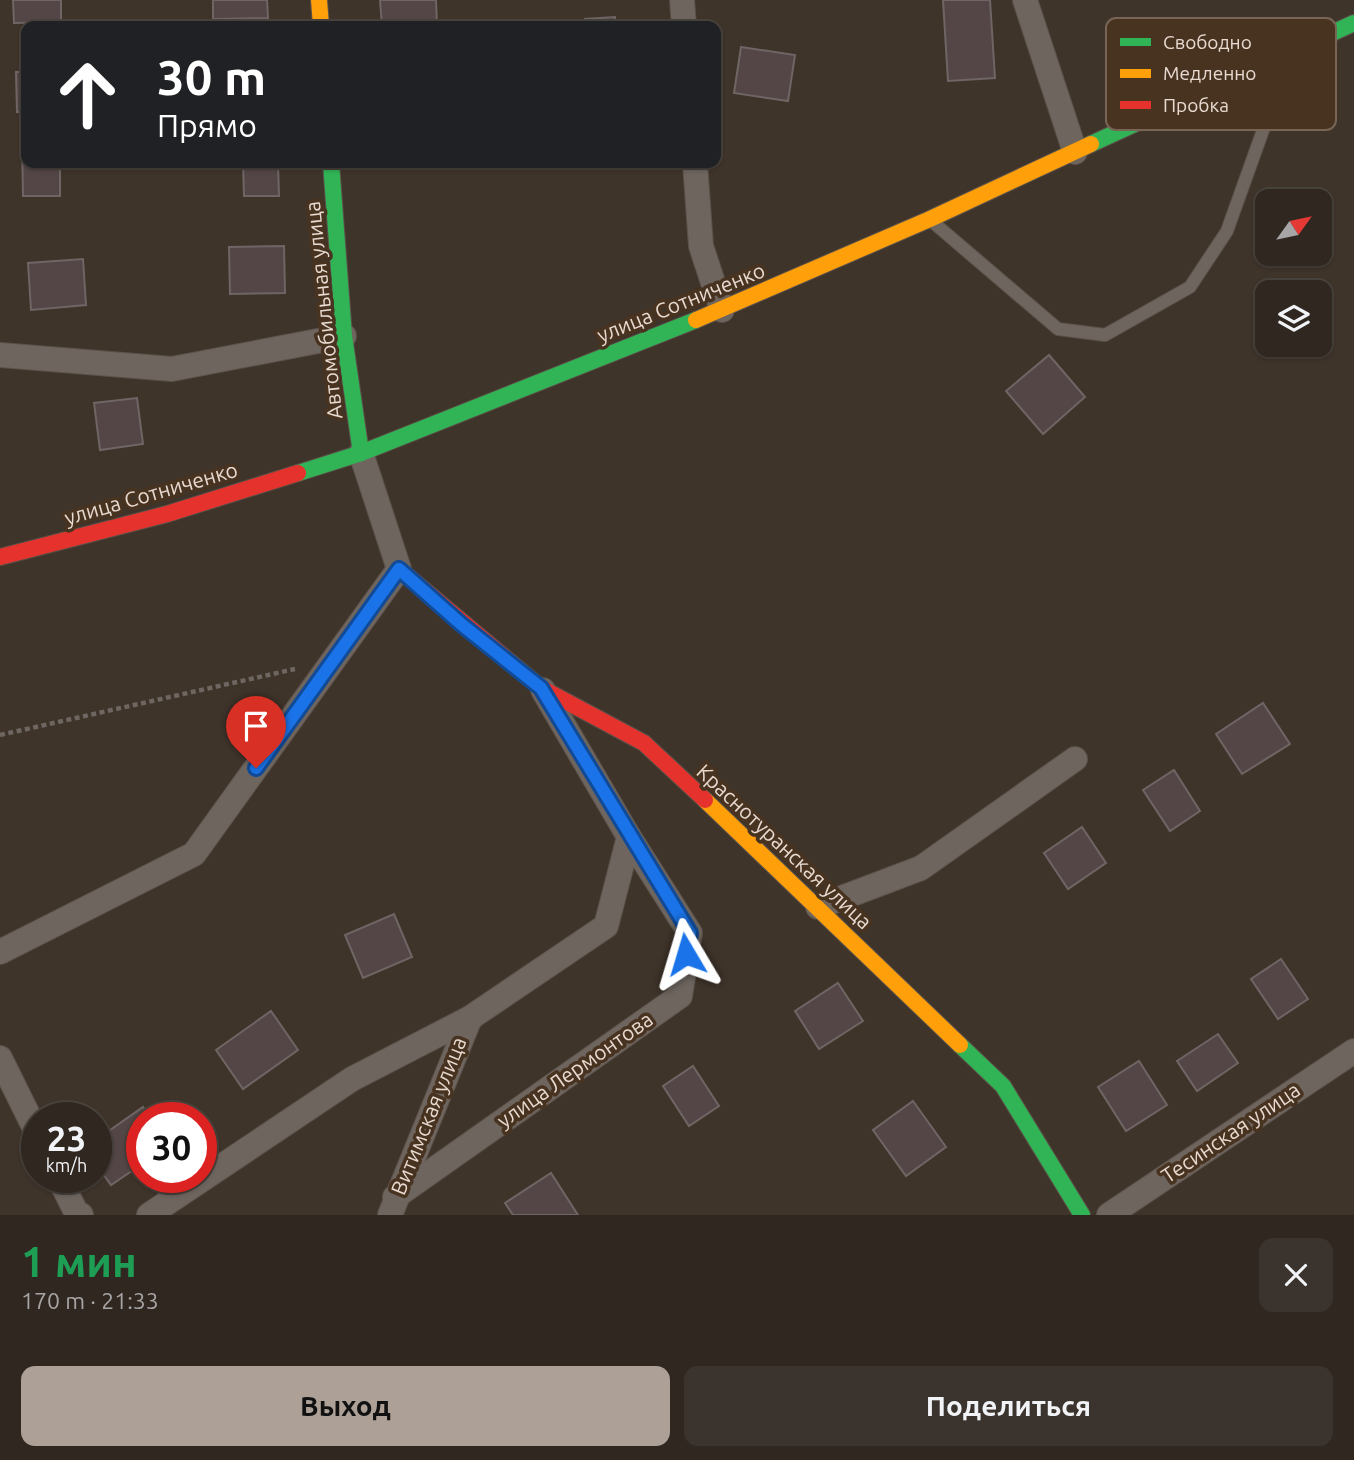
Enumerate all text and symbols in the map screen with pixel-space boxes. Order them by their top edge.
legend [1106,18,1336,130]
text: Свободно [1163,31,1252,53]
icon: ahead [42,49,133,140]
text: 30 m [157,49,266,104]
text: Медленно [1163,62,1256,84]
text: Пробка [1163,94,1229,116]
text: Прямо [157,107,257,143]
north arrow [1255,189,1332,266]
map controls [1255,189,1332,357]
street label: Автомобильная улица [300,200,346,420]
street label: улица Сотниченко [593,257,768,347]
button: layers [1255,280,1332,357]
street label: улица Сотниченко [61,457,240,529]
pin [226,696,286,768]
icon: arrive [237,707,275,745]
street label: Краснотуранская улица [692,759,877,934]
position arrow [649,917,723,991]
street label: улица Лермонтова [492,1006,657,1132]
street label: Витимская улица [386,1033,471,1198]
street label: Тесинская улица [1157,1077,1304,1187]
speed limit sign: 30 [126,1102,217,1193]
text: 23 [47,1118,86,1158]
text: km/h [46,1155,87,1175]
text: 1 мин [21,1238,137,1285]
button: close [1259,1238,1333,1312]
text: 170 m · 21:33 [21,1288,159,1313]
button: Выход [21,1366,670,1446]
button: Поделиться [684,1366,1333,1446]

